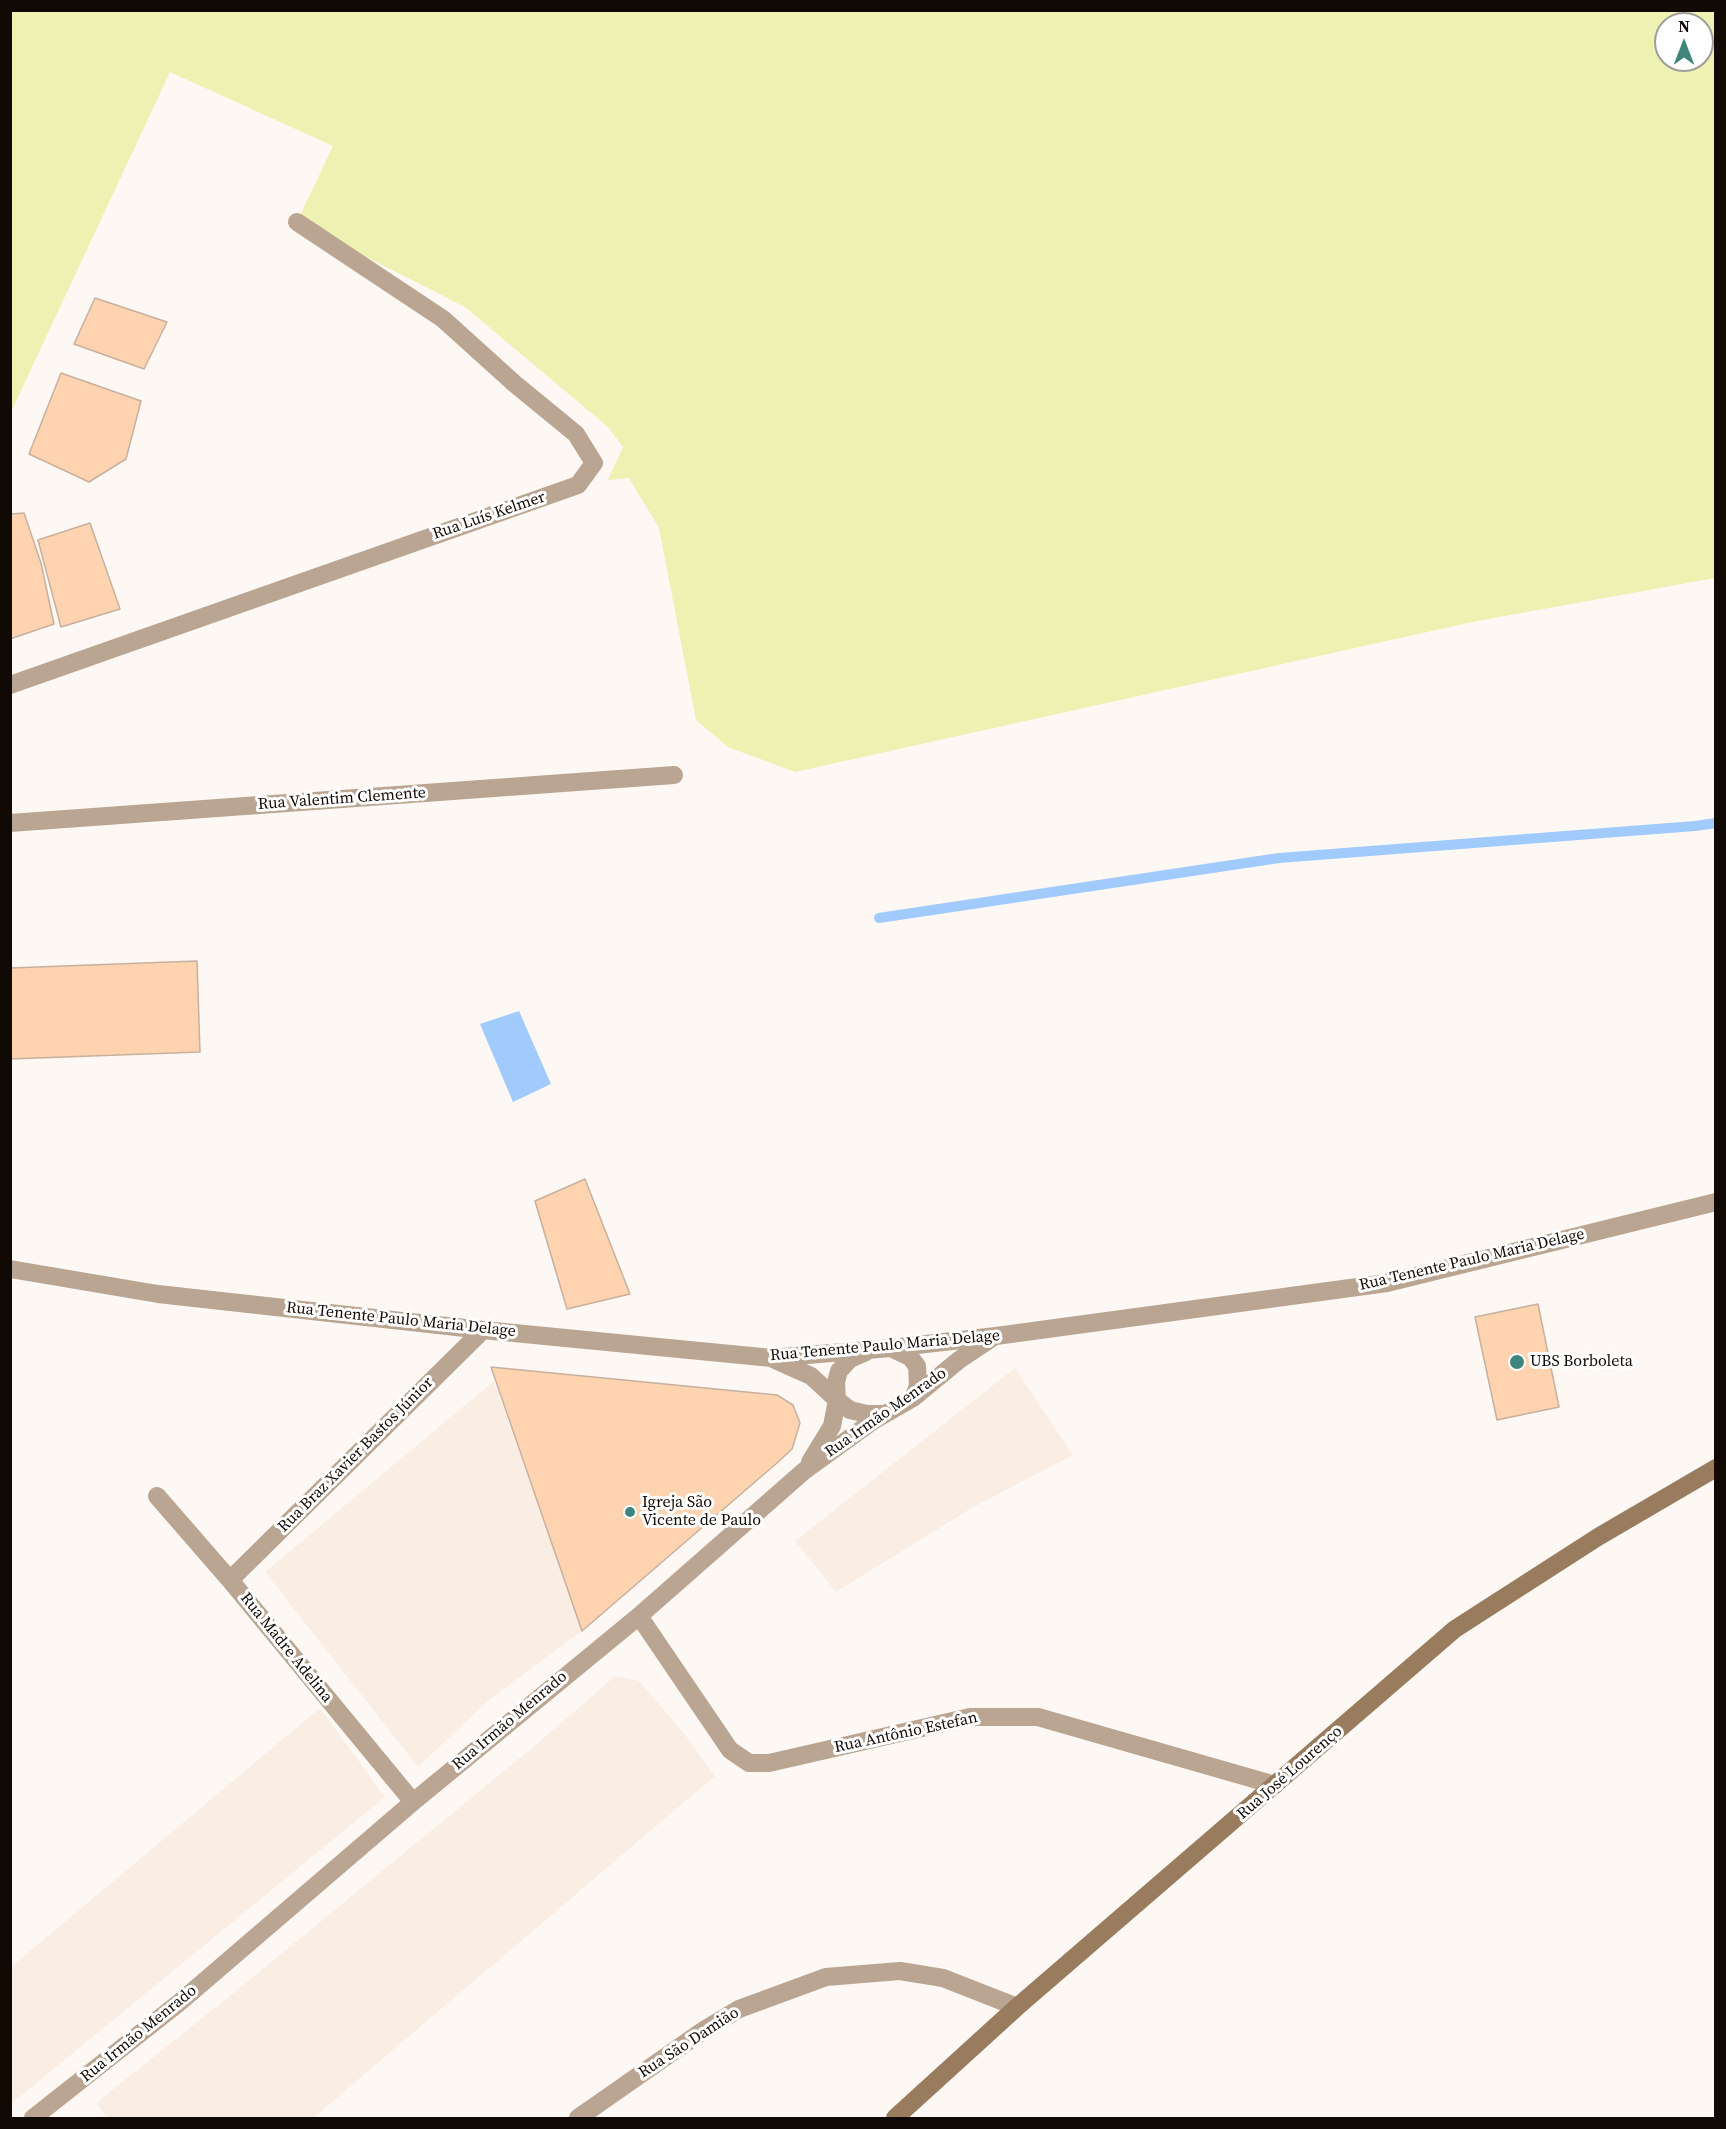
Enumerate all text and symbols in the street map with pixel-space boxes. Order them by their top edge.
north arrow [1654,12,1714,72]
text: N [1678,15,1690,37]
street label: Rua Luís Kelmer [430,488,548,544]
street label: Rua Valentim Clemente [257,784,427,814]
street label: Rua Tenente Paulo Maria Delage [1357,1225,1587,1295]
street label: Rua Tenente Paulo Maria Delage [285,1298,517,1342]
street label: Rua Tenente Paulo Maria Delage [769,1326,1001,1366]
place label: UBS Borboleta [1530,1352,1633,1372]
marker: UBS Borboleta [1508,1353,1526,1371]
street label: Rua Irmão Menrado [822,1364,950,1462]
street label: Rua Braz Xavier Bastos Júnior [274,1373,438,1537]
place label: Igreja São Vicente de Paulo [642,1493,761,1531]
marker: Igreja São Vicente de Paulo [623,1505,637,1519]
street label: Rua Madre Adelina [236,1589,336,1707]
street label: Rua Irmão Menrado [449,1667,571,1775]
street label: Rua Antônio Estefan [833,1708,979,1758]
street label: Rua José Lourenço [1233,1722,1347,1824]
street label: Rua Irmão Menrado [77,1981,201,2087]
street label: Rua São Damião [635,2003,743,2083]

